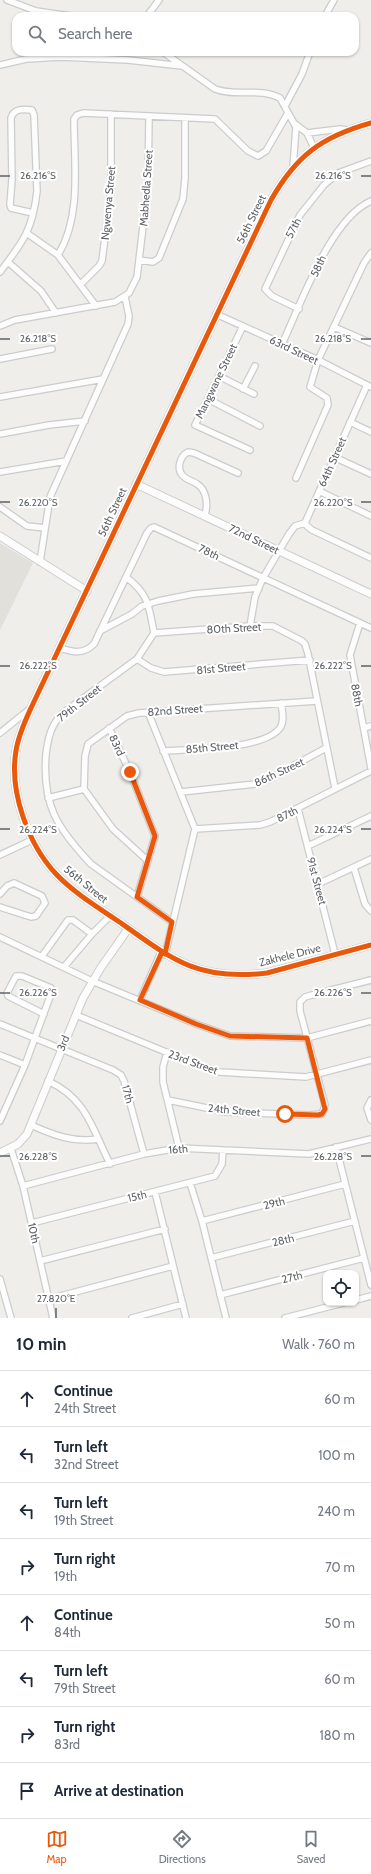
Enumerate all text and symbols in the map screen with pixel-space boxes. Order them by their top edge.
search box [12,12,359,56]
icon: search [26,23,48,45]
text: Search here [58,25,133,43]
street label: Mabhedla Street [136,149,156,227]
street label: Ngwenya Street [98,165,118,241]
text: 26.216°S [20,169,56,182]
text: 26.216°S [315,169,351,182]
street label: 56th Street [233,192,269,246]
street label: 57th [282,215,304,241]
street label: 58th [307,253,329,279]
text: 26.218°S [20,332,56,345]
text: 26.218°S [315,332,351,345]
street label: 63rd Street [267,333,321,368]
street label: Mangwane Street [192,341,240,421]
street label: 64th Street [315,435,349,489]
street label: 56th Street [95,485,130,539]
text: 26.220°S [18,496,58,509]
text: 26.220°S [313,496,353,509]
street label: 72nd Street [227,521,282,557]
street label: 78th [196,541,222,563]
street label: 80th Street [206,620,262,636]
text: 26.222°S [19,659,57,672]
street label: 81st Street [196,659,246,677]
text: 26.222°S [314,659,352,672]
street label: 79th Street [54,681,104,725]
street label: 88th [348,682,366,708]
street label: 82nd Street [147,701,203,719]
street label: 83rd [106,732,128,758]
street label: 85th Street [185,738,239,756]
street label: 86th Street [252,754,306,790]
route end [121,763,139,781]
street label: 87th [274,803,300,825]
text: 26.224°S [19,823,57,836]
text: 26.224°S [314,823,352,836]
street label: 91st Street [304,856,330,907]
street label: 56th Street [61,862,111,906]
street label: Zakhele Drive [258,940,323,969]
text: 26.226°S [19,986,57,999]
text: 26.226°S [314,986,352,999]
street label: 3rd [54,1033,72,1053]
street label: 23rd Street [166,1047,220,1078]
street label: 17th [119,1083,137,1105]
street label: 24th Street [207,1101,261,1119]
route start [276,1105,294,1123]
street label: 16th [168,1141,188,1157]
text: 26.228°S [19,1150,57,1163]
text: 26.228°S [314,1150,352,1163]
street label: 15th [126,1187,148,1205]
street label: 29th [262,1194,286,1212]
street label: 10th [25,1221,43,1245]
street label: 28th [271,1231,295,1249]
street label: 27th [280,1268,304,1286]
map controls [323,1270,359,1306]
button: locate [323,1270,359,1306]
text: 27.820°E [37,1292,76,1305]
text: 10 min [16,1334,66,1354]
text: Walk · 760 m [282,1336,355,1352]
text: Continue [54,1382,113,1400]
icon: ahead [16,1388,38,1410]
text: 60 m [324,1391,355,1407]
text: 24th Street [54,1400,116,1416]
text: Turn left [54,1438,108,1456]
icon: left [16,1444,38,1466]
text: 100 m [318,1447,355,1463]
text: 32nd Street [54,1456,119,1472]
text: Turn left [54,1494,108,1512]
icon: left [16,1500,38,1522]
text: 240 m [317,1503,355,1519]
text: 19th Street [54,1512,113,1528]
text: Turn right [54,1550,115,1568]
icon: right [16,1556,38,1578]
text: 70 m [325,1559,355,1575]
text: 19th [54,1568,77,1584]
text: Continue [54,1606,113,1624]
icon: ahead [16,1612,38,1634]
text: 50 m [325,1615,355,1631]
text: 84th [54,1624,81,1640]
text: Turn left [54,1662,108,1680]
icon: left [16,1668,38,1690]
text: 60 m [324,1671,355,1687]
text: 79th Street [54,1680,116,1696]
text: Turn right [54,1718,115,1736]
icon: right [16,1724,38,1746]
text: 180 m [319,1727,355,1743]
text: 83rd [54,1736,80,1752]
icon: arrive [16,1780,38,1802]
text: Arrive at destination [54,1782,184,1800]
tab: Map [46,1828,68,1866]
tab: Directions [159,1828,206,1866]
tab: Saved [297,1828,325,1866]

